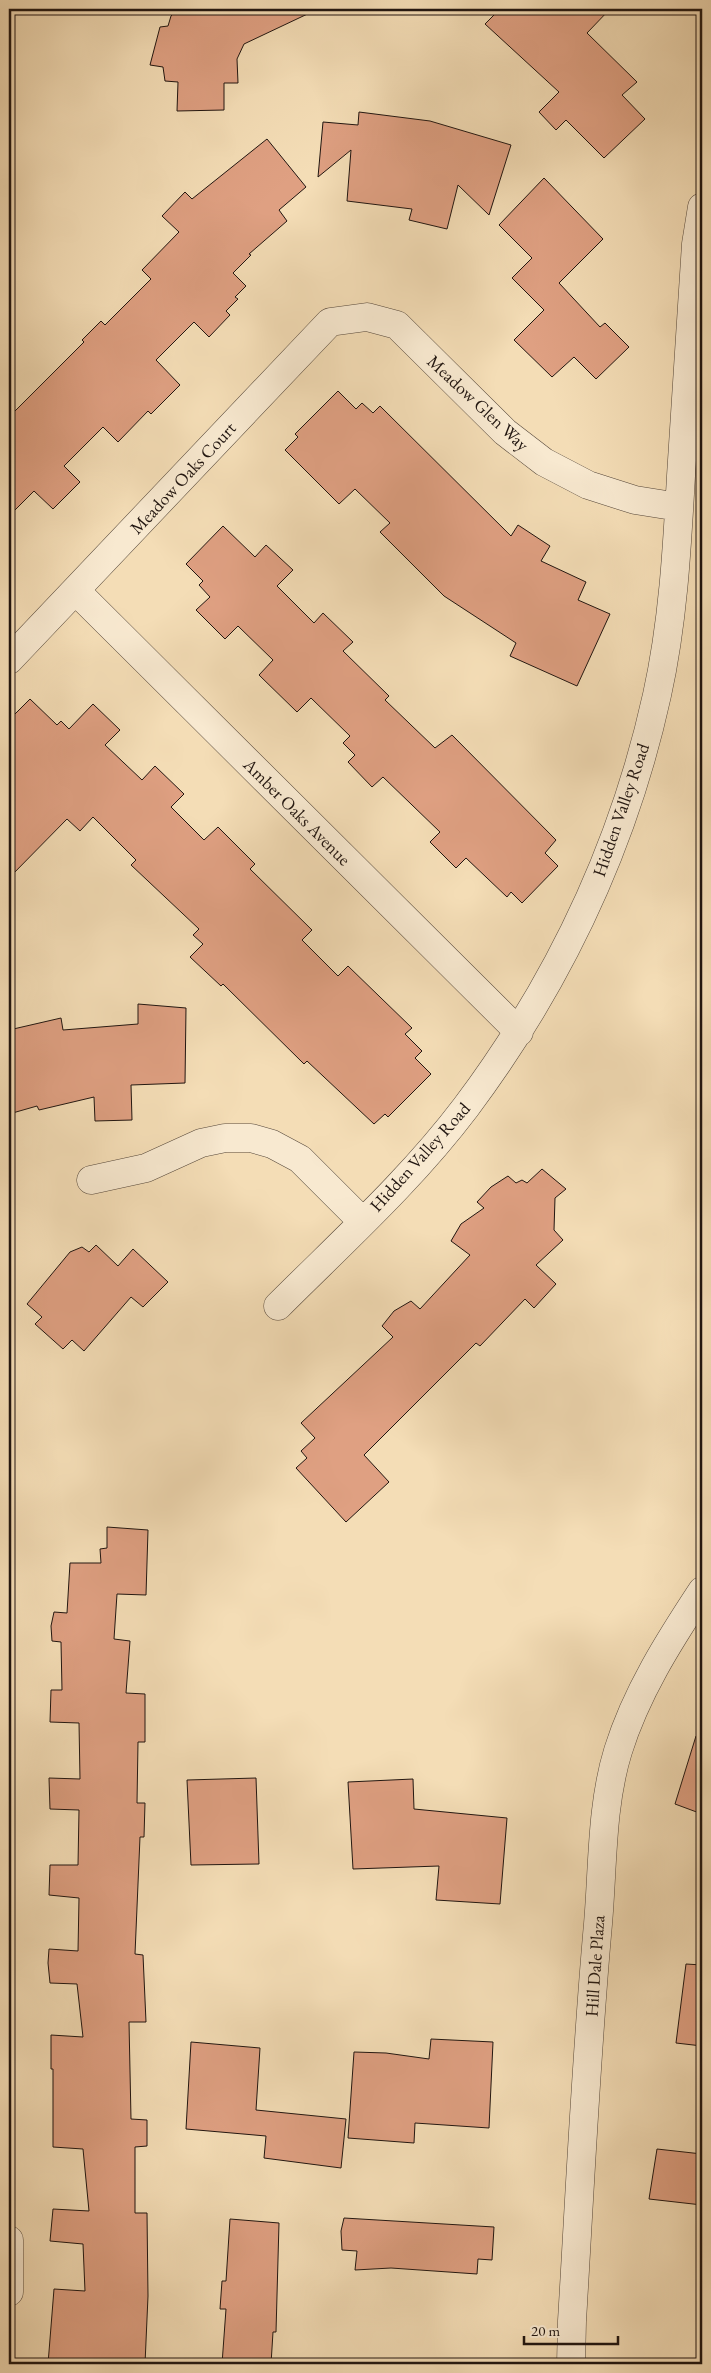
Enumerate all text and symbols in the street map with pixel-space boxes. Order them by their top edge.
street label: Meadow Glen Way [423,350,534,456]
street label: Meadow Oaks Court [125,416,241,539]
street label: Hidden Valley Road [587,739,654,880]
street label: Amber Oaks Avenue [238,752,356,870]
street label: Hidden Valley Road [364,1096,475,1216]
street label: Hill Dale Plaza [579,1913,610,2018]
scale bar [524,2313,617,2345]
text: 20 m [531,2321,560,2340]

